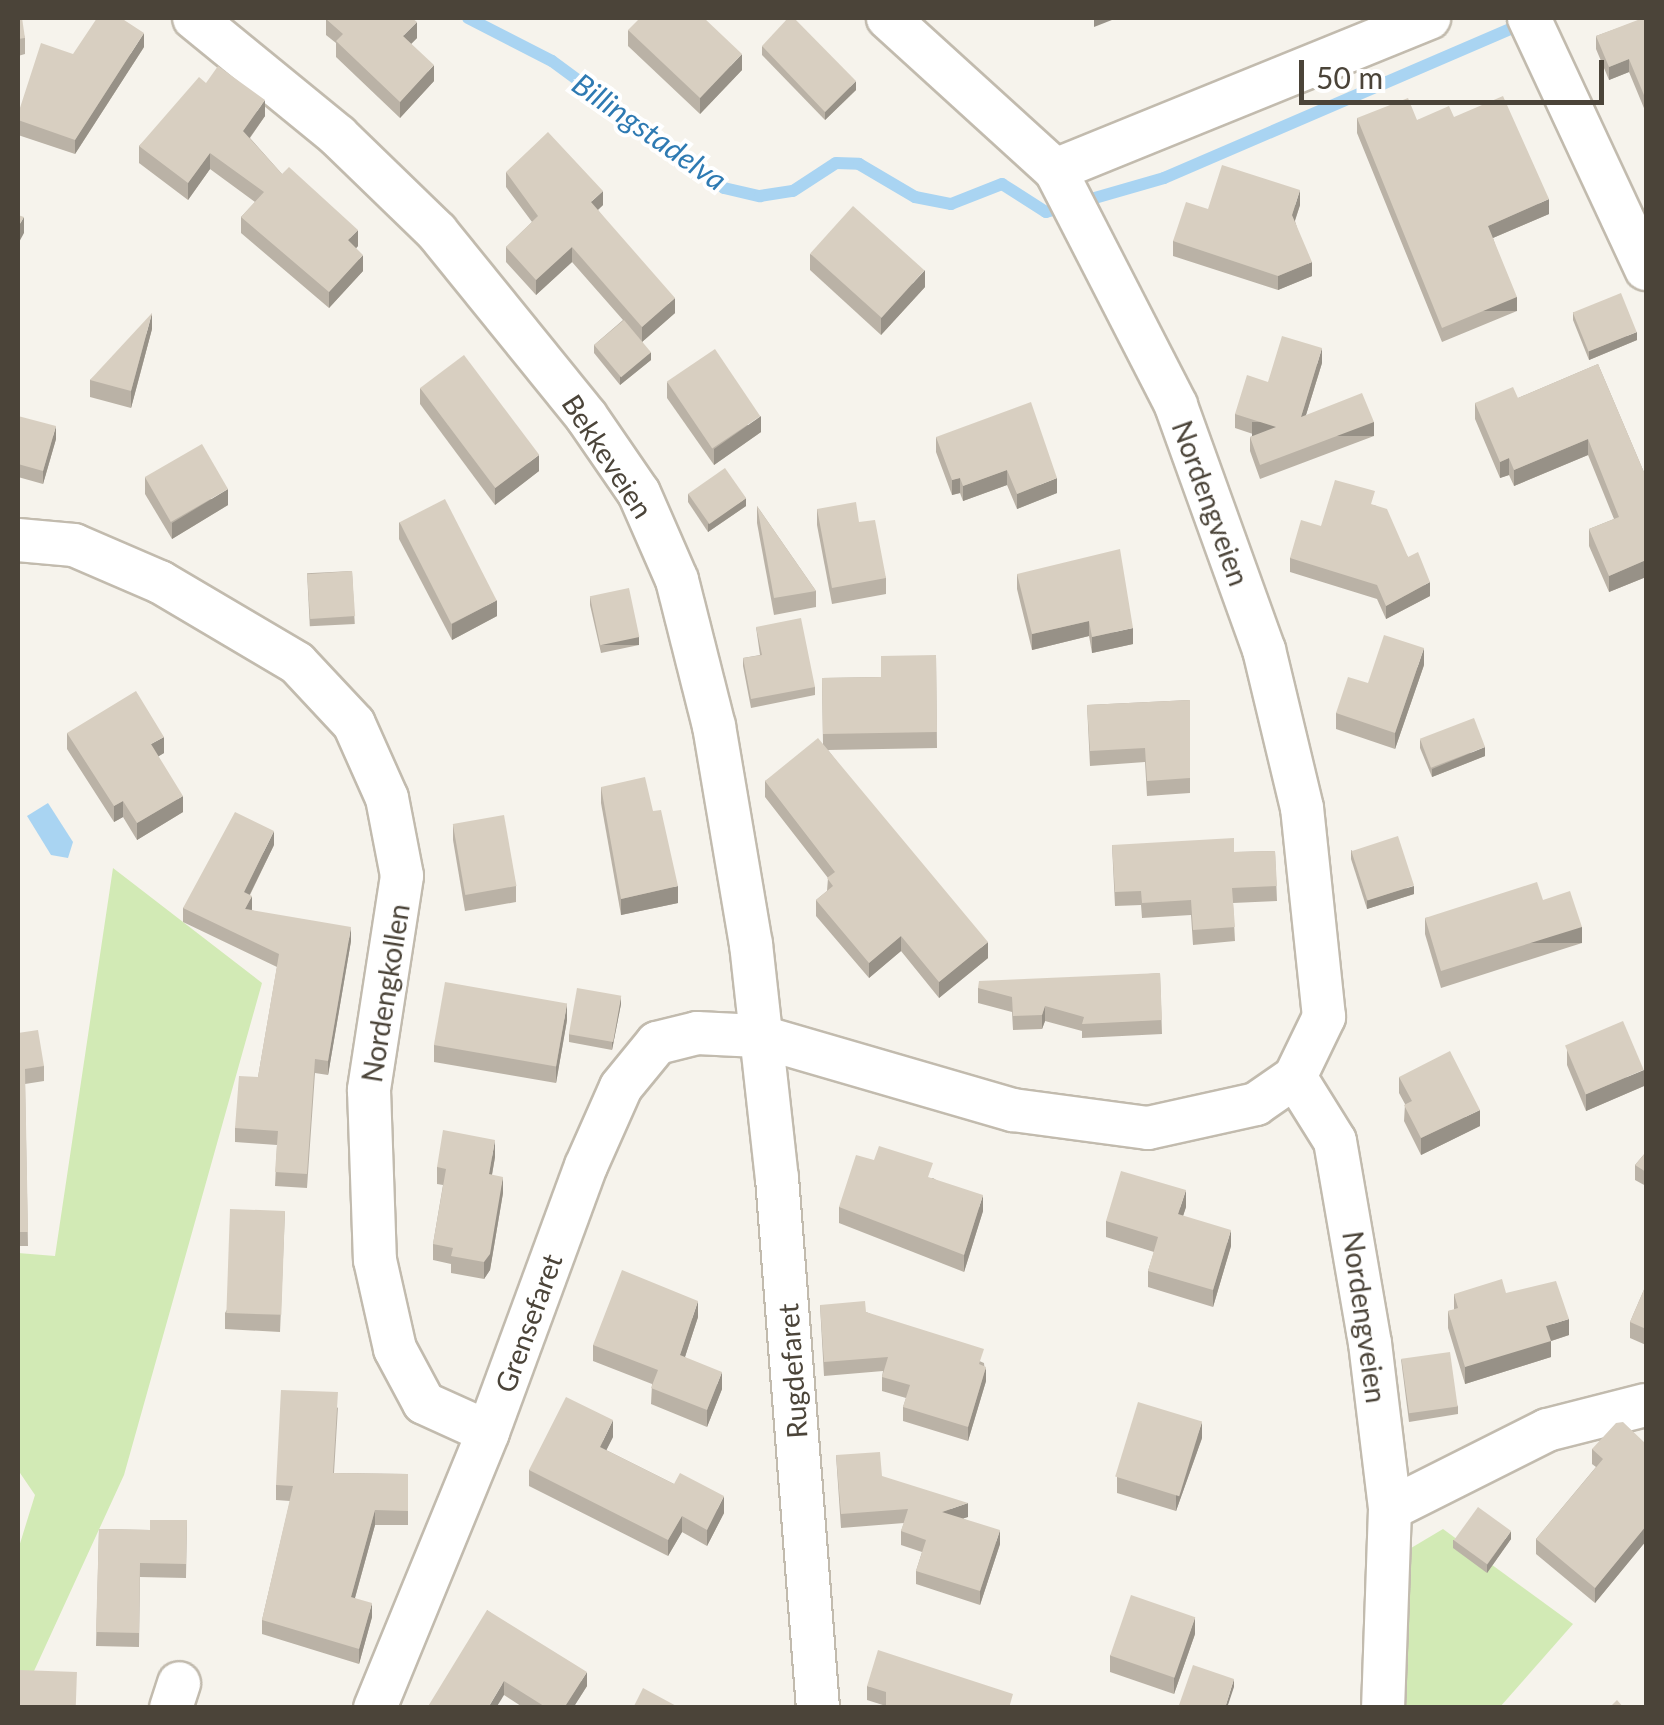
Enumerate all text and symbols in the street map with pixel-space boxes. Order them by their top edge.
scale bar [1304,40,1609,102]
text: 50 m [1316,59,1383,95]
water label: Billingstadelva [566,65,734,197]
street label: Bekkeveien [556,388,660,524]
street label: Nordengveien [1166,416,1256,590]
street label: Nordengkollen [354,901,416,1085]
street label: Nordengveien [1336,1229,1394,1405]
street label: Grensefaret [487,1249,569,1397]
street label: Rugdefaret [771,1302,813,1440]

